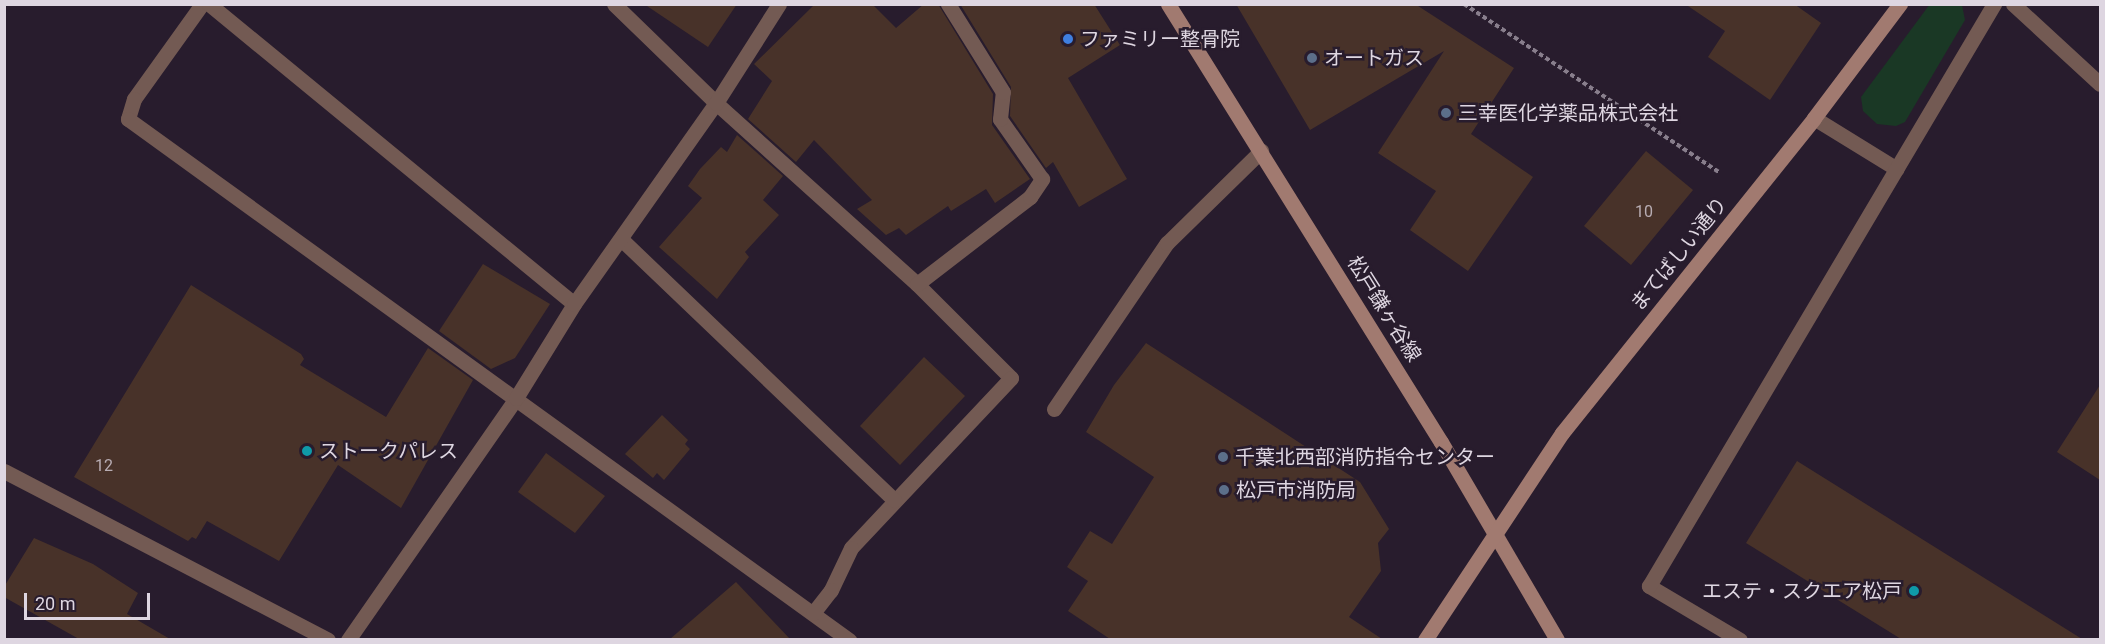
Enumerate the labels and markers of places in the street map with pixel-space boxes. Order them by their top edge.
place label: ファミリー整骨院 [1080,27,1240,51]
marker: ファミリー整骨院 [1061,32,1075,46]
place label: オートガス [1324,46,1424,70]
marker: オートガス [1305,51,1319,65]
place label: 三幸医化学薬品株式会社 [1458,101,1678,125]
marker: 三幸医化学薬品株式会社 [1439,106,1453,120]
place label: ストークパレス [319,439,459,463]
marker: ストークパレス [300,444,314,458]
place label: 千葉北西部消防指令センター [1235,445,1495,469]
marker: 千葉北西部消防指令センター [1216,450,1230,464]
place label: 松戸市消防局 [1236,478,1356,502]
marker: 松戸市消防局 [1217,483,1231,497]
place label: エステ・スクエア松戸 [1702,579,1902,603]
marker: エステ・スクエア松戸 [1907,584,1921,598]

